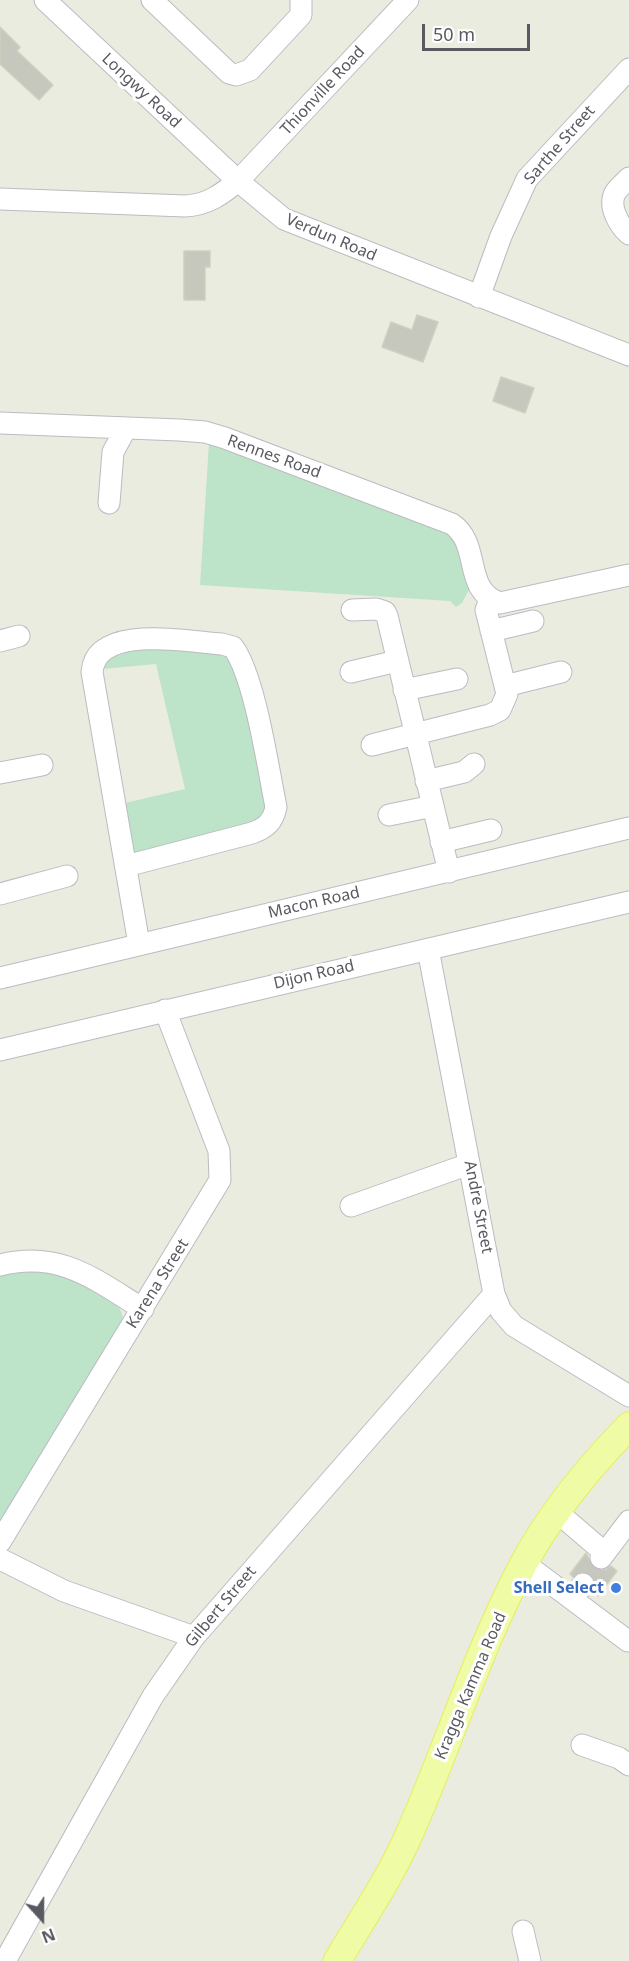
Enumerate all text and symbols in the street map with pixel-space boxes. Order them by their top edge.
scale bar [425,12,533,50]
text: 50 m [433,22,475,46]
street label: Thionville Road [277,43,369,139]
street label: Longwy Road [97,49,185,133]
street label: Sarthe Street [521,102,599,188]
street label: Verdun Road [283,210,379,266]
street label: Rennes Road [225,431,323,483]
street label: Macon Road [266,883,362,923]
street label: Dijon Road [272,956,356,994]
street label: Andre Street [460,1159,496,1255]
street label: Karena Street [123,1236,193,1332]
street label: Gilbert Street [182,1563,260,1651]
place label: Shell Select [514,1578,604,1598]
marker: Shell Select [609,1581,623,1595]
street label: Kragga Kamma Road [431,1609,511,1763]
north arrow [12,1889,72,1949]
text: N [38,1923,58,1948]

